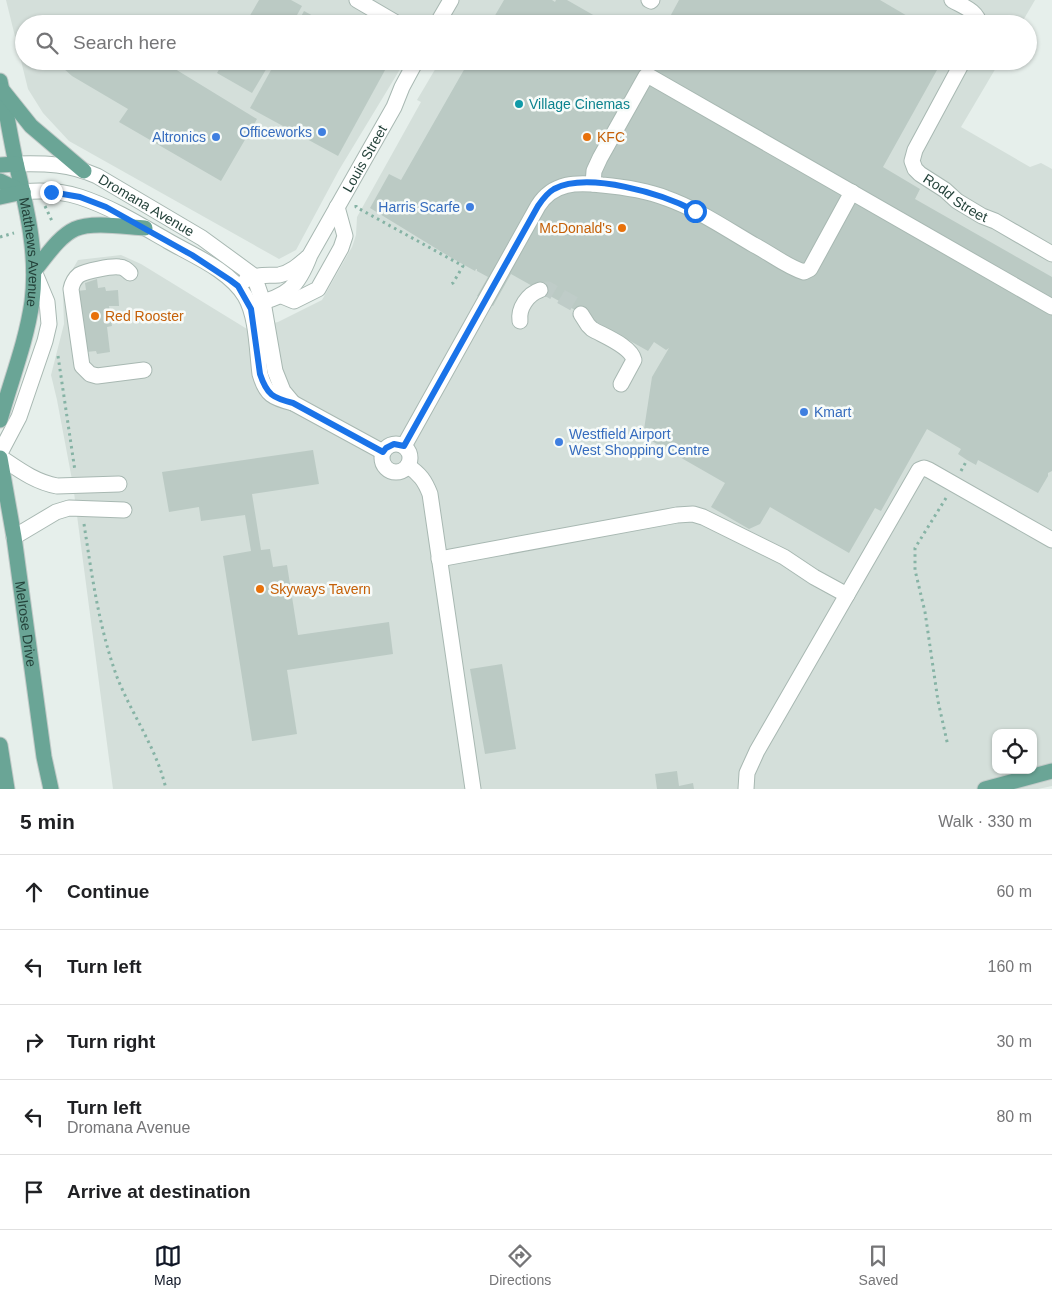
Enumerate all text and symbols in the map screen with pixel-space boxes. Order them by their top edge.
search box [15,15,1037,70]
icon: search [33,29,61,57]
text: Search here [73,32,177,53]
place label: Village Cinemas [529,96,630,112]
marker: Village Cinemas [513,98,525,110]
street label: Louis Street [339,122,390,195]
place label: Officeworks [239,124,312,140]
marker: Officeworks [316,126,328,138]
place label: Altronics [152,129,206,145]
place label: KFC [597,129,625,145]
marker: Altronics [210,131,222,143]
marker: KFC [581,131,593,143]
street label: Rodd Street [920,170,990,225]
street label: Dromana Avenue [96,171,197,240]
route end [40,181,63,204]
street label: Matthews Avenue [16,196,42,308]
place label: Harris Scarfe [378,199,460,215]
route start [684,200,707,223]
marker: Harris Scarfe [464,201,476,213]
place label: McDonald's [539,220,612,236]
marker: McDonald's [616,222,628,234]
place label: Red Rooster [105,308,184,324]
marker: Red Rooster [89,310,101,322]
place label: Kmart [814,404,851,420]
marker: Kmart [798,406,810,418]
place label: Westfield Airport West Shopping Centre [569,426,710,458]
marker: Westfield Airport West Shopping Centre [553,436,565,448]
street label: Melrose Drive [12,580,40,668]
place label: Skyways Tavern [270,581,371,597]
marker: Skyways Tavern [254,583,266,595]
map controls [992,729,1037,774]
button: locate [992,729,1037,774]
text: 5 min [20,810,75,833]
text: Walk · 330 m [938,813,1032,830]
icon: ahead [20,878,48,906]
text: Continue [67,881,149,902]
text: 60 m [996,883,1032,900]
icon: left [20,953,48,981]
text: Turn left [67,956,142,977]
text: 160 m [988,958,1032,975]
icon: right [20,1028,48,1056]
text: Turn right [67,1031,155,1052]
text: 30 m [996,1033,1032,1050]
text: Turn left [67,1097,142,1118]
icon: left [20,1103,48,1131]
text: 80 m [996,1108,1032,1125]
text: Dromana Avenue [67,1119,190,1136]
icon: arrive [20,1178,48,1206]
text: Arrive at destination [67,1181,251,1202]
tab: Map [154,1242,182,1288]
tab: Directions [489,1242,551,1288]
tab: Saved [859,1242,898,1288]

